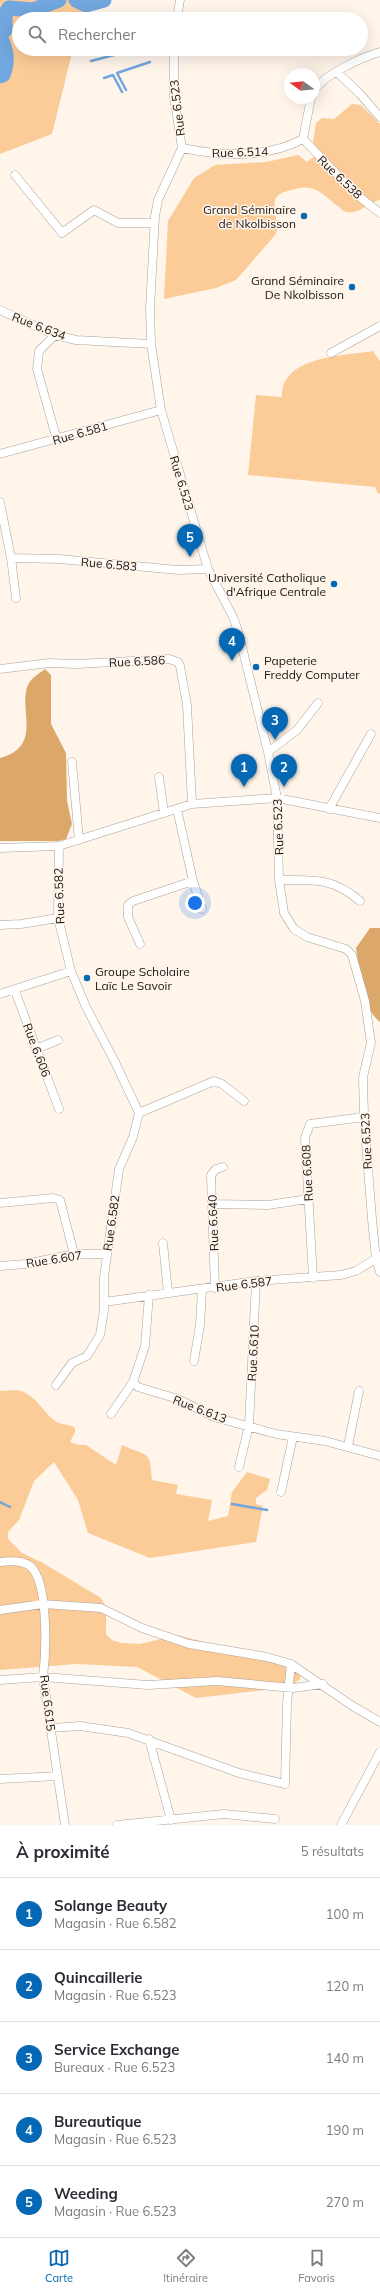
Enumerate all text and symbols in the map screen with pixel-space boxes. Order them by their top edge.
search box [12,12,368,56]
icon: search [26,23,48,45]
text: Rechercher [58,25,136,44]
north arrow [284,68,320,104]
street label: Rue 6.523 [166,79,188,137]
street label: Rue 6.514 [212,144,268,160]
street label: Rue 6.538 [314,152,366,202]
place label: Grand Séminaire de Nkolbisson [203,202,296,231]
marker: Grand Séminaire de Nkolbisson [299,211,309,221]
place label: Grand Séminaire De Nkolbisson [251,273,344,302]
marker: Grand Séminaire De Nkolbisson [347,282,357,292]
street label: Rue 6.634 [10,309,68,343]
street label: Rue 6.581 [51,418,109,448]
street label: Rue 6.523 [167,454,197,512]
pin: 5 [177,524,203,557]
street label: Rue 6.583 [80,554,138,574]
place label: Université Catholique d'Afrique Centrale [208,570,326,599]
marker: Université Catholique d'Afrique Centrale [329,579,339,589]
pin: 4 [219,628,245,661]
street label: Rue 6.586 [108,652,166,670]
place label: Papeterie Freddy Computer [264,653,360,682]
marker: Papeterie Freddy Computer [251,662,261,672]
pin: 3 [262,707,288,740]
pin: 1 [231,754,257,787]
pin: 2 [271,754,297,787]
street label: Rue 6.523 [270,799,286,855]
street label: Rue 6.582 [51,868,67,924]
your location [185,893,205,913]
place label: Groupe Scholaire Laïc Le Savoir [95,964,190,993]
marker: Groupe Scholaire Laïc Le Savoir [82,973,92,983]
street label: Rue 6.606 [20,1021,54,1079]
street label: Rue 6.523 [357,1112,375,1170]
street label: Rue 6.608 [298,1144,316,1202]
street label: Rue 6.582 [100,1194,122,1252]
street label: Rue 6.640 [205,1195,221,1251]
street label: Rue 6.607 [25,1247,83,1271]
street label: Rue 6.587 [215,1273,273,1295]
street label: Rue 6.610 [244,1324,262,1382]
street label: Rue 6.613 [171,1392,229,1426]
street label: Rue 6.615 [37,1674,59,1732]
text: À proximité [16,1841,110,1862]
text: 5 résultats [301,1843,364,1859]
text: Solange Beauty [54,1896,167,1915]
text: 1 [25,1906,33,1922]
text: 100 m [326,1906,364,1922]
text: Magasin · Rue 6.582 [54,1915,177,1931]
text: Quincaillerie [54,1968,143,1987]
text: 2 [25,1978,33,1994]
text: 120 m [326,1978,364,1994]
text: Magasin · Rue 6.523 [54,1987,177,2003]
text: Service Exchange [54,2040,180,2059]
text: 3 [25,2050,33,2066]
text: 140 m [326,2050,364,2066]
text: Bureaux · Rue 6.523 [54,2059,175,2075]
text: Bureautique [54,2112,142,2131]
text: 4 [25,2122,33,2138]
text: 190 m [326,2122,364,2138]
text: Magasin · Rue 6.523 [54,2131,177,2147]
text: Weeding [54,2184,118,2203]
text: 5 [25,2194,33,2210]
text: 270 m [326,2194,364,2210]
text: Magasin · Rue 6.523 [54,2203,177,2219]
tab: Carte [45,2247,73,2285]
tab: Itinéraire [163,2247,208,2285]
tab: Favoris [298,2247,335,2285]

